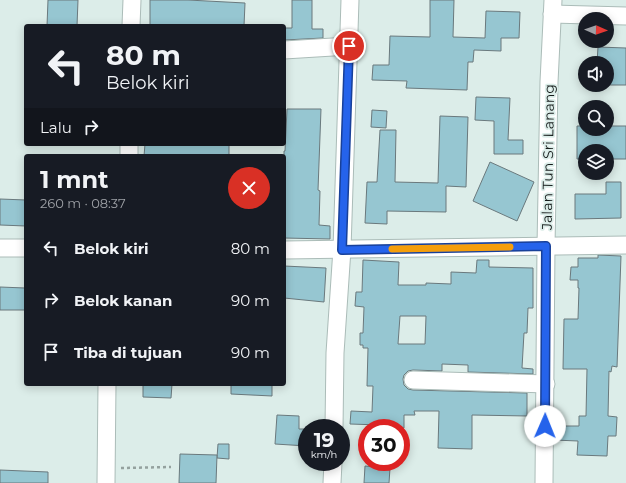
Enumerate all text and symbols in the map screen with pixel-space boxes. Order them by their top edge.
north arrow [578,12,614,48]
map controls [578,12,614,180]
pin [332,29,366,63]
icon: arrive [338,35,360,57]
text: 80 m [106,38,181,72]
icon: left [40,40,92,92]
button: sound [578,56,614,92]
text: Belok kiri [106,72,190,94]
street label: Jalan Tun Sri Lanang [538,84,558,231]
button: search [578,100,614,136]
icon: right [80,116,102,138]
text: Lalu [40,118,72,137]
button: layers [578,144,614,180]
text: 1 mnt [40,165,108,194]
button: close [228,167,270,209]
text: 260 m · 08:37 [40,195,126,211]
icon: left [40,237,62,259]
text: Belok kiri [74,239,149,258]
text: 80 m [231,239,270,258]
icon: right [40,289,62,311]
text: Belok kanan [74,291,172,310]
text: 90 m [231,291,270,310]
icon: arrive [40,341,62,363]
text: Tiba di tujuan [74,343,182,362]
text: 90 m [231,343,270,362]
position arrow [524,405,566,447]
speed limit sign: 30 [358,419,410,471]
text: 19 [314,428,334,452]
text: km/h [311,448,337,461]

